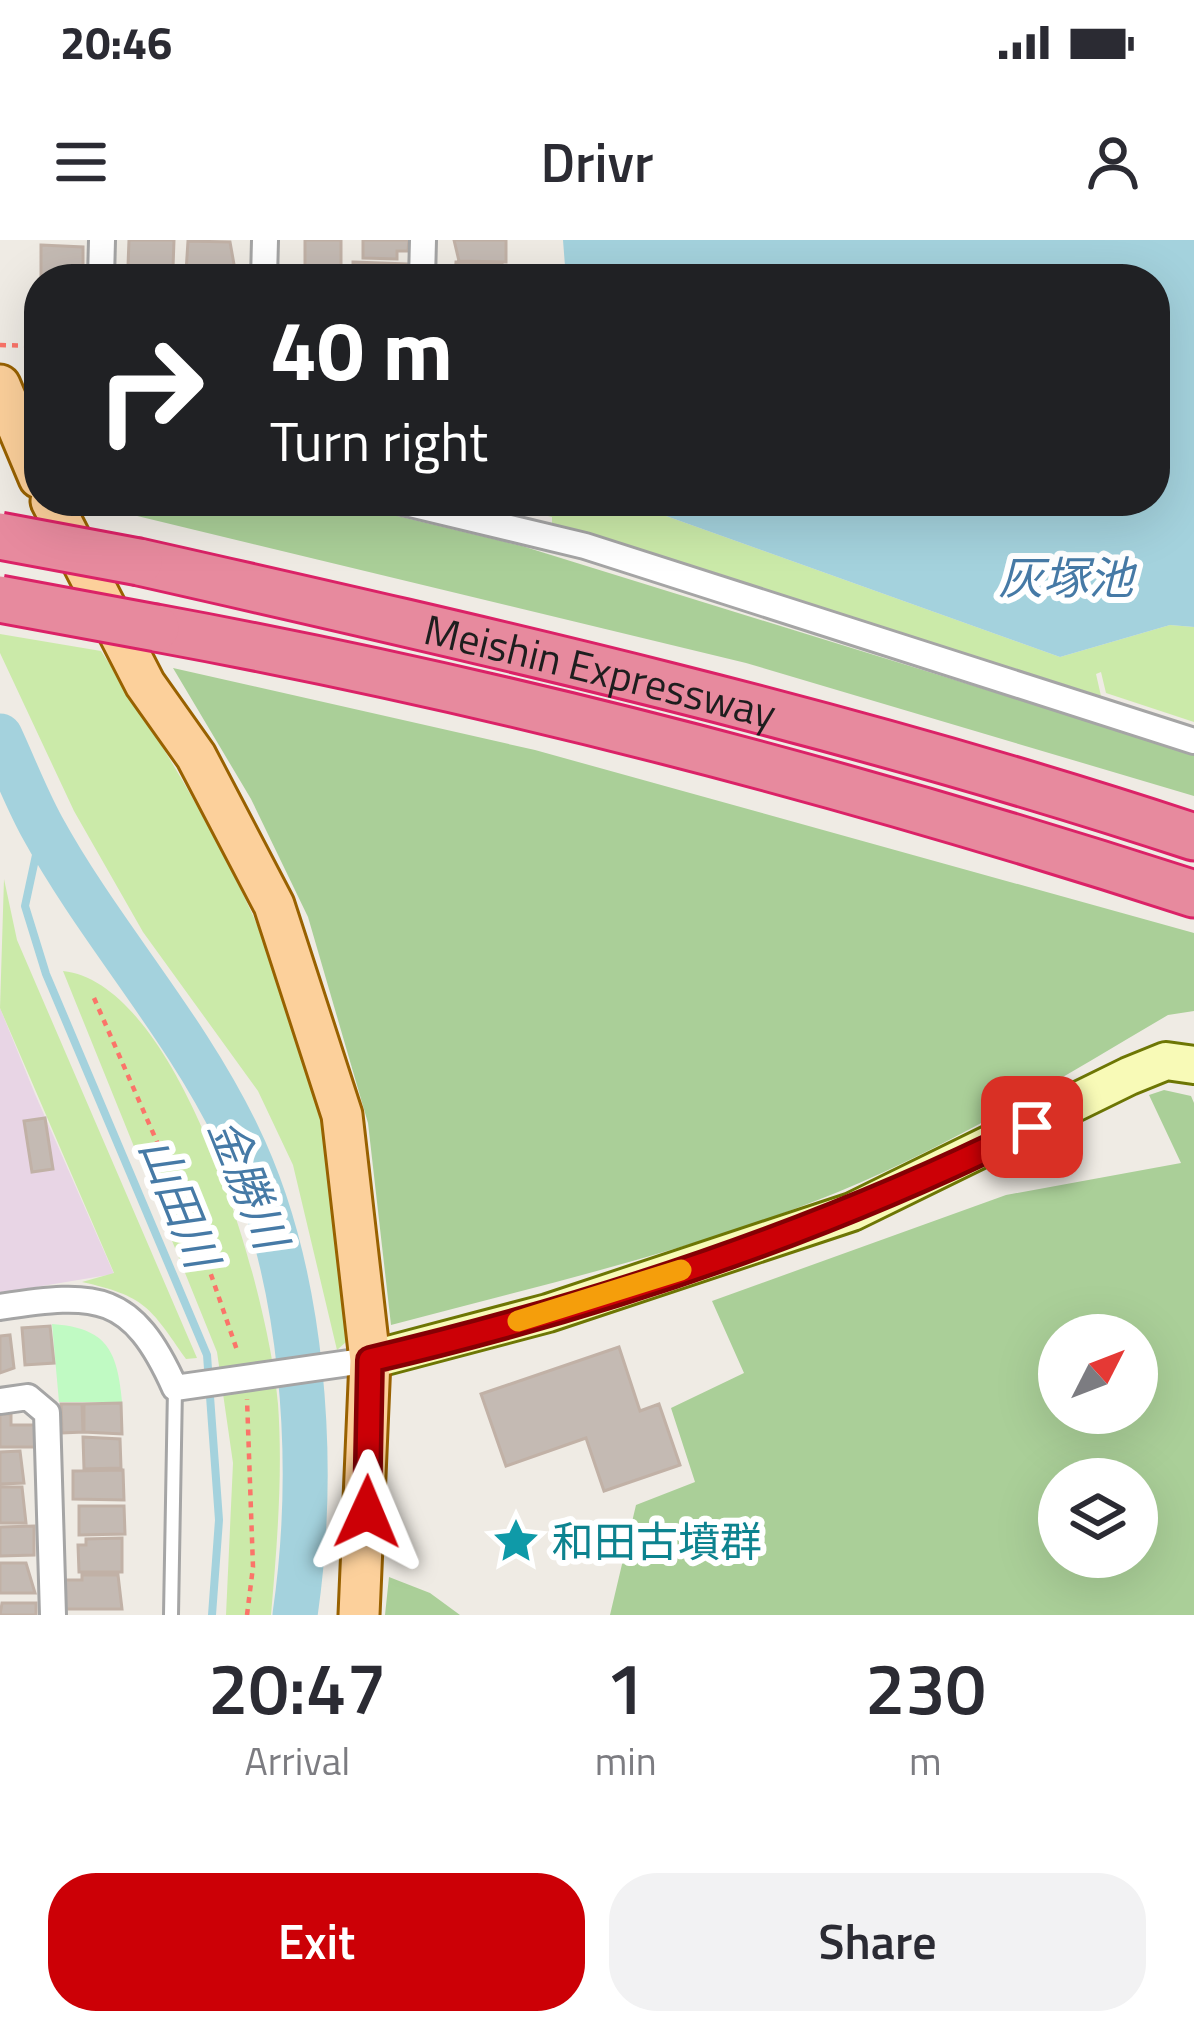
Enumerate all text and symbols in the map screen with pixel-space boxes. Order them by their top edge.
text: 20:46 [60,8,172,76]
text: Drivr [540,121,654,203]
icon: menu [48,129,114,195]
icon: person [1080,129,1146,195]
text: 40 m [270,285,453,413]
icon: right [72,312,228,468]
text: Turn right [270,400,488,482]
water label: 灰塚池 [998,543,1137,611]
street label: Meishin Expressway [418,596,783,745]
pin [981,1076,1083,1178]
icon: arrive [999,1094,1065,1160]
water label: 金勝川 [192,1108,307,1262]
water label: 山田川 [123,1127,238,1281]
north arrow [1038,1314,1158,1434]
map controls [1038,1314,1158,1578]
position arrow [304,1449,430,1575]
button: layers [1038,1458,1158,1578]
place label: 和田古墳群 [552,1509,762,1573]
place icon: 和田古墳群 [491,1516,541,1566]
text: 20:47 [208,1632,387,1742]
text: 1 [606,1632,646,1742]
text: 230 [865,1632,986,1742]
text: Arrival [244,1731,350,1790]
text: min [595,1731,657,1790]
text: m [909,1731,942,1790]
button: Exit [48,1873,585,2011]
button: Share [609,1873,1146,2011]

